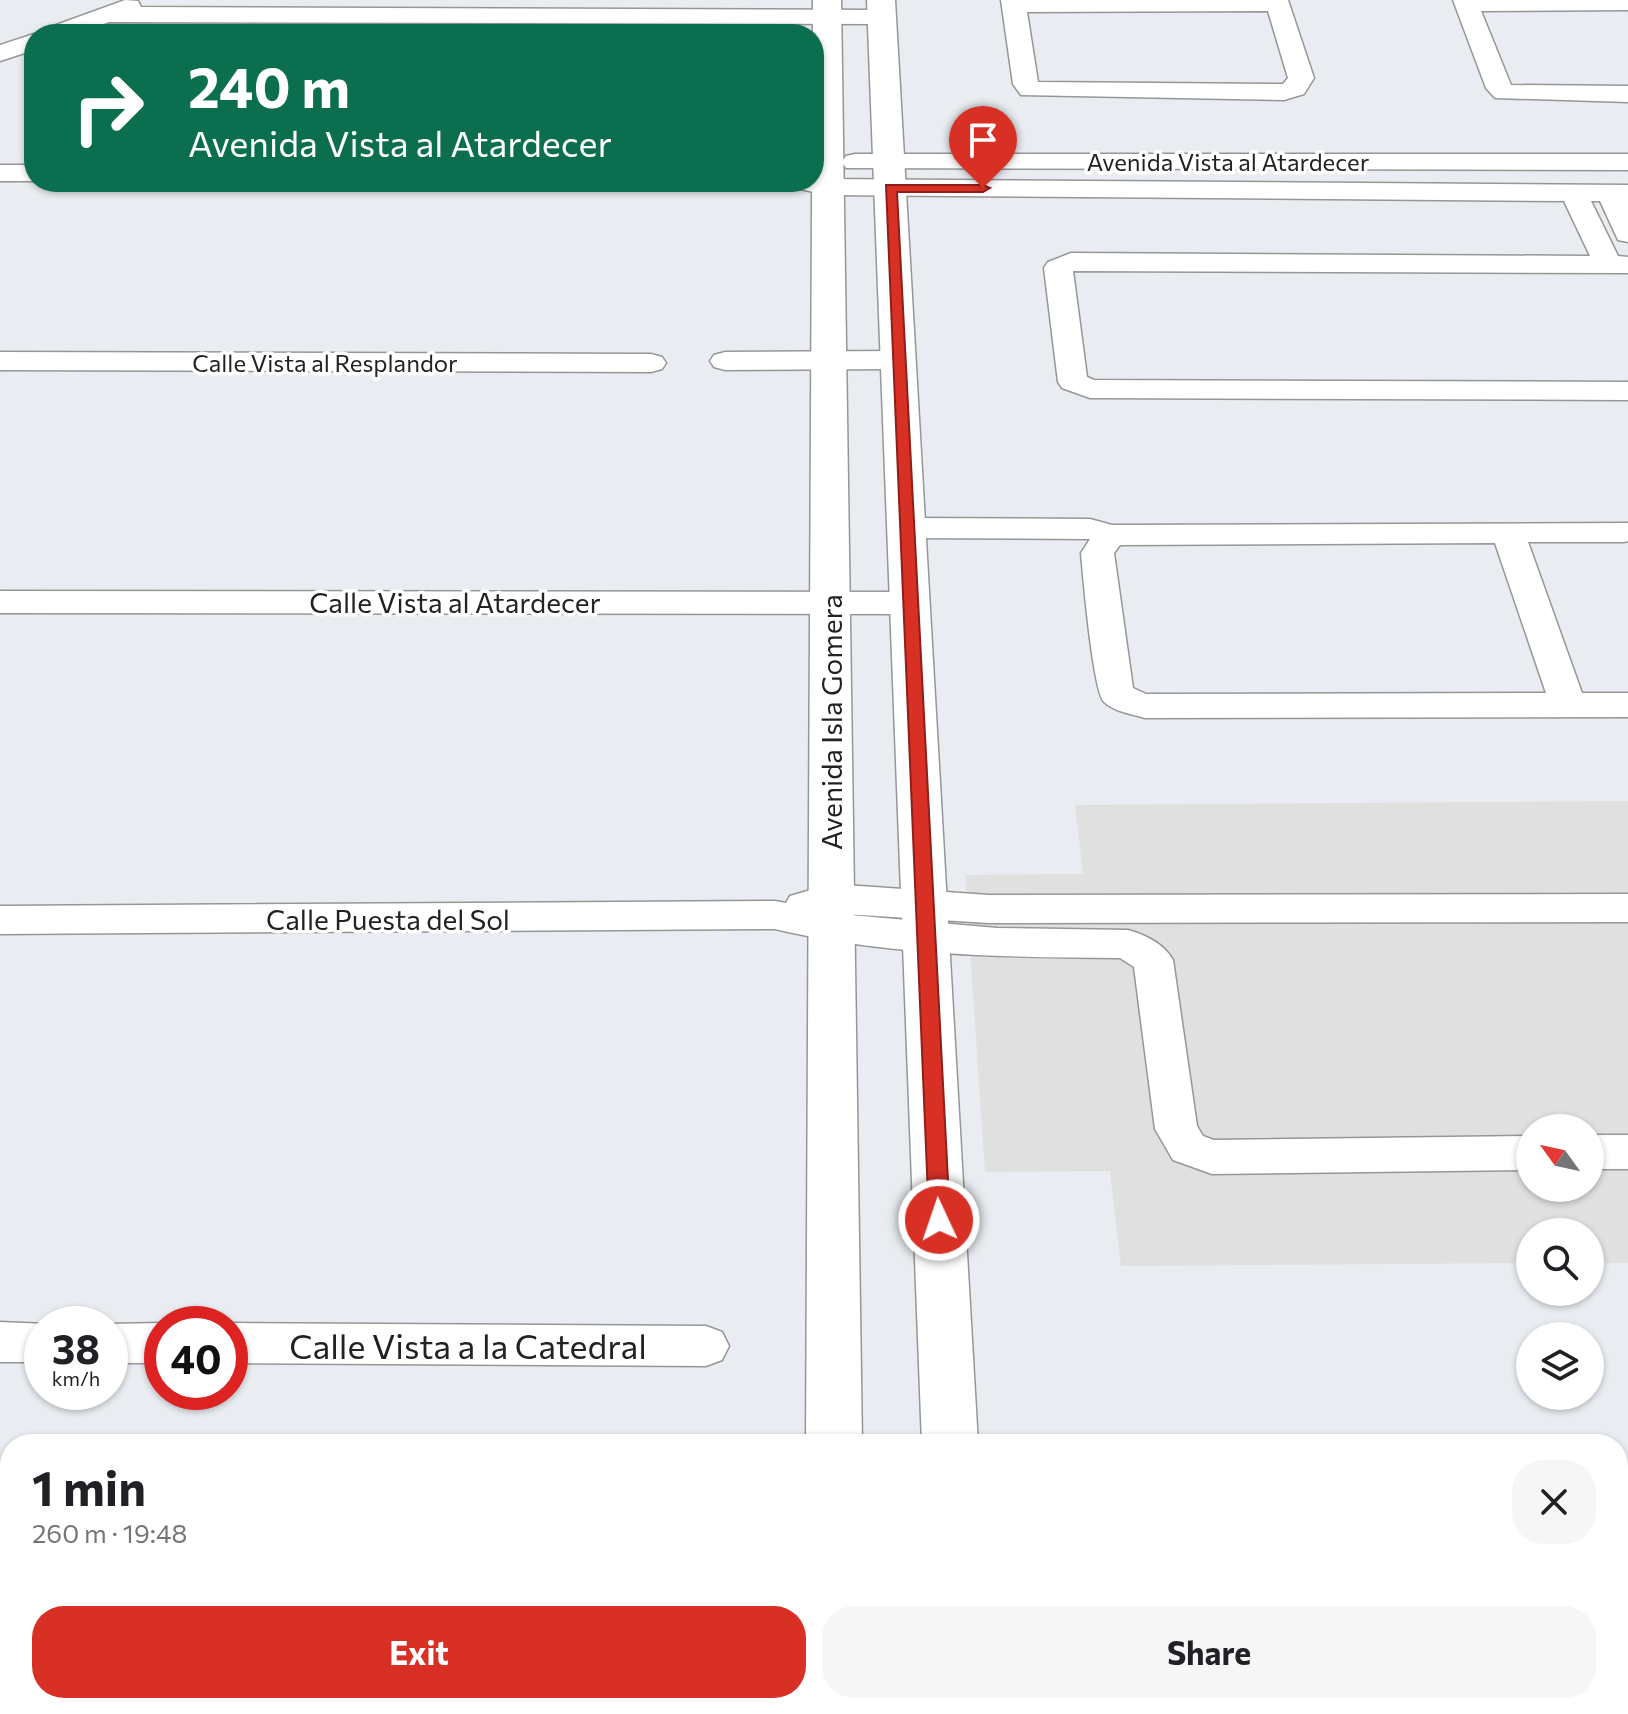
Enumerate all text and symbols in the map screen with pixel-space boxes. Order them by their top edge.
text: 240 m [188,51,350,120]
icon: right [56,56,160,160]
pin [949,106,1017,188]
icon: arrive [961,118,1005,162]
text: Avenida Vista al Atardecer [188,120,612,164]
street label: Avenida Vista al Atardecer [1087,147,1370,176]
street label: Calle Vista al Resplandor [192,348,458,377]
street label: Calle Vista al Atardecer [309,585,601,619]
street label: Avenida Isla Gomera [814,594,848,850]
street label: Calle Puesta del Sol [266,902,510,936]
north arrow [1516,1114,1604,1202]
map controls [1516,1114,1604,1410]
position arrow [897,1178,981,1262]
button: search [1516,1218,1604,1306]
speed limit sign: 40 [144,1306,248,1410]
button: layers [1516,1322,1604,1410]
text: 38 [52,1323,100,1372]
street label: Calle Vista a la Catedral [289,1324,647,1366]
text: km/h [52,1366,100,1390]
text: 1 min [32,1457,146,1516]
button: close [1512,1460,1596,1544]
text: 260 m · 19:48 [32,1517,187,1548]
button: Exit [32,1606,806,1698]
button: Share [822,1606,1596,1698]

